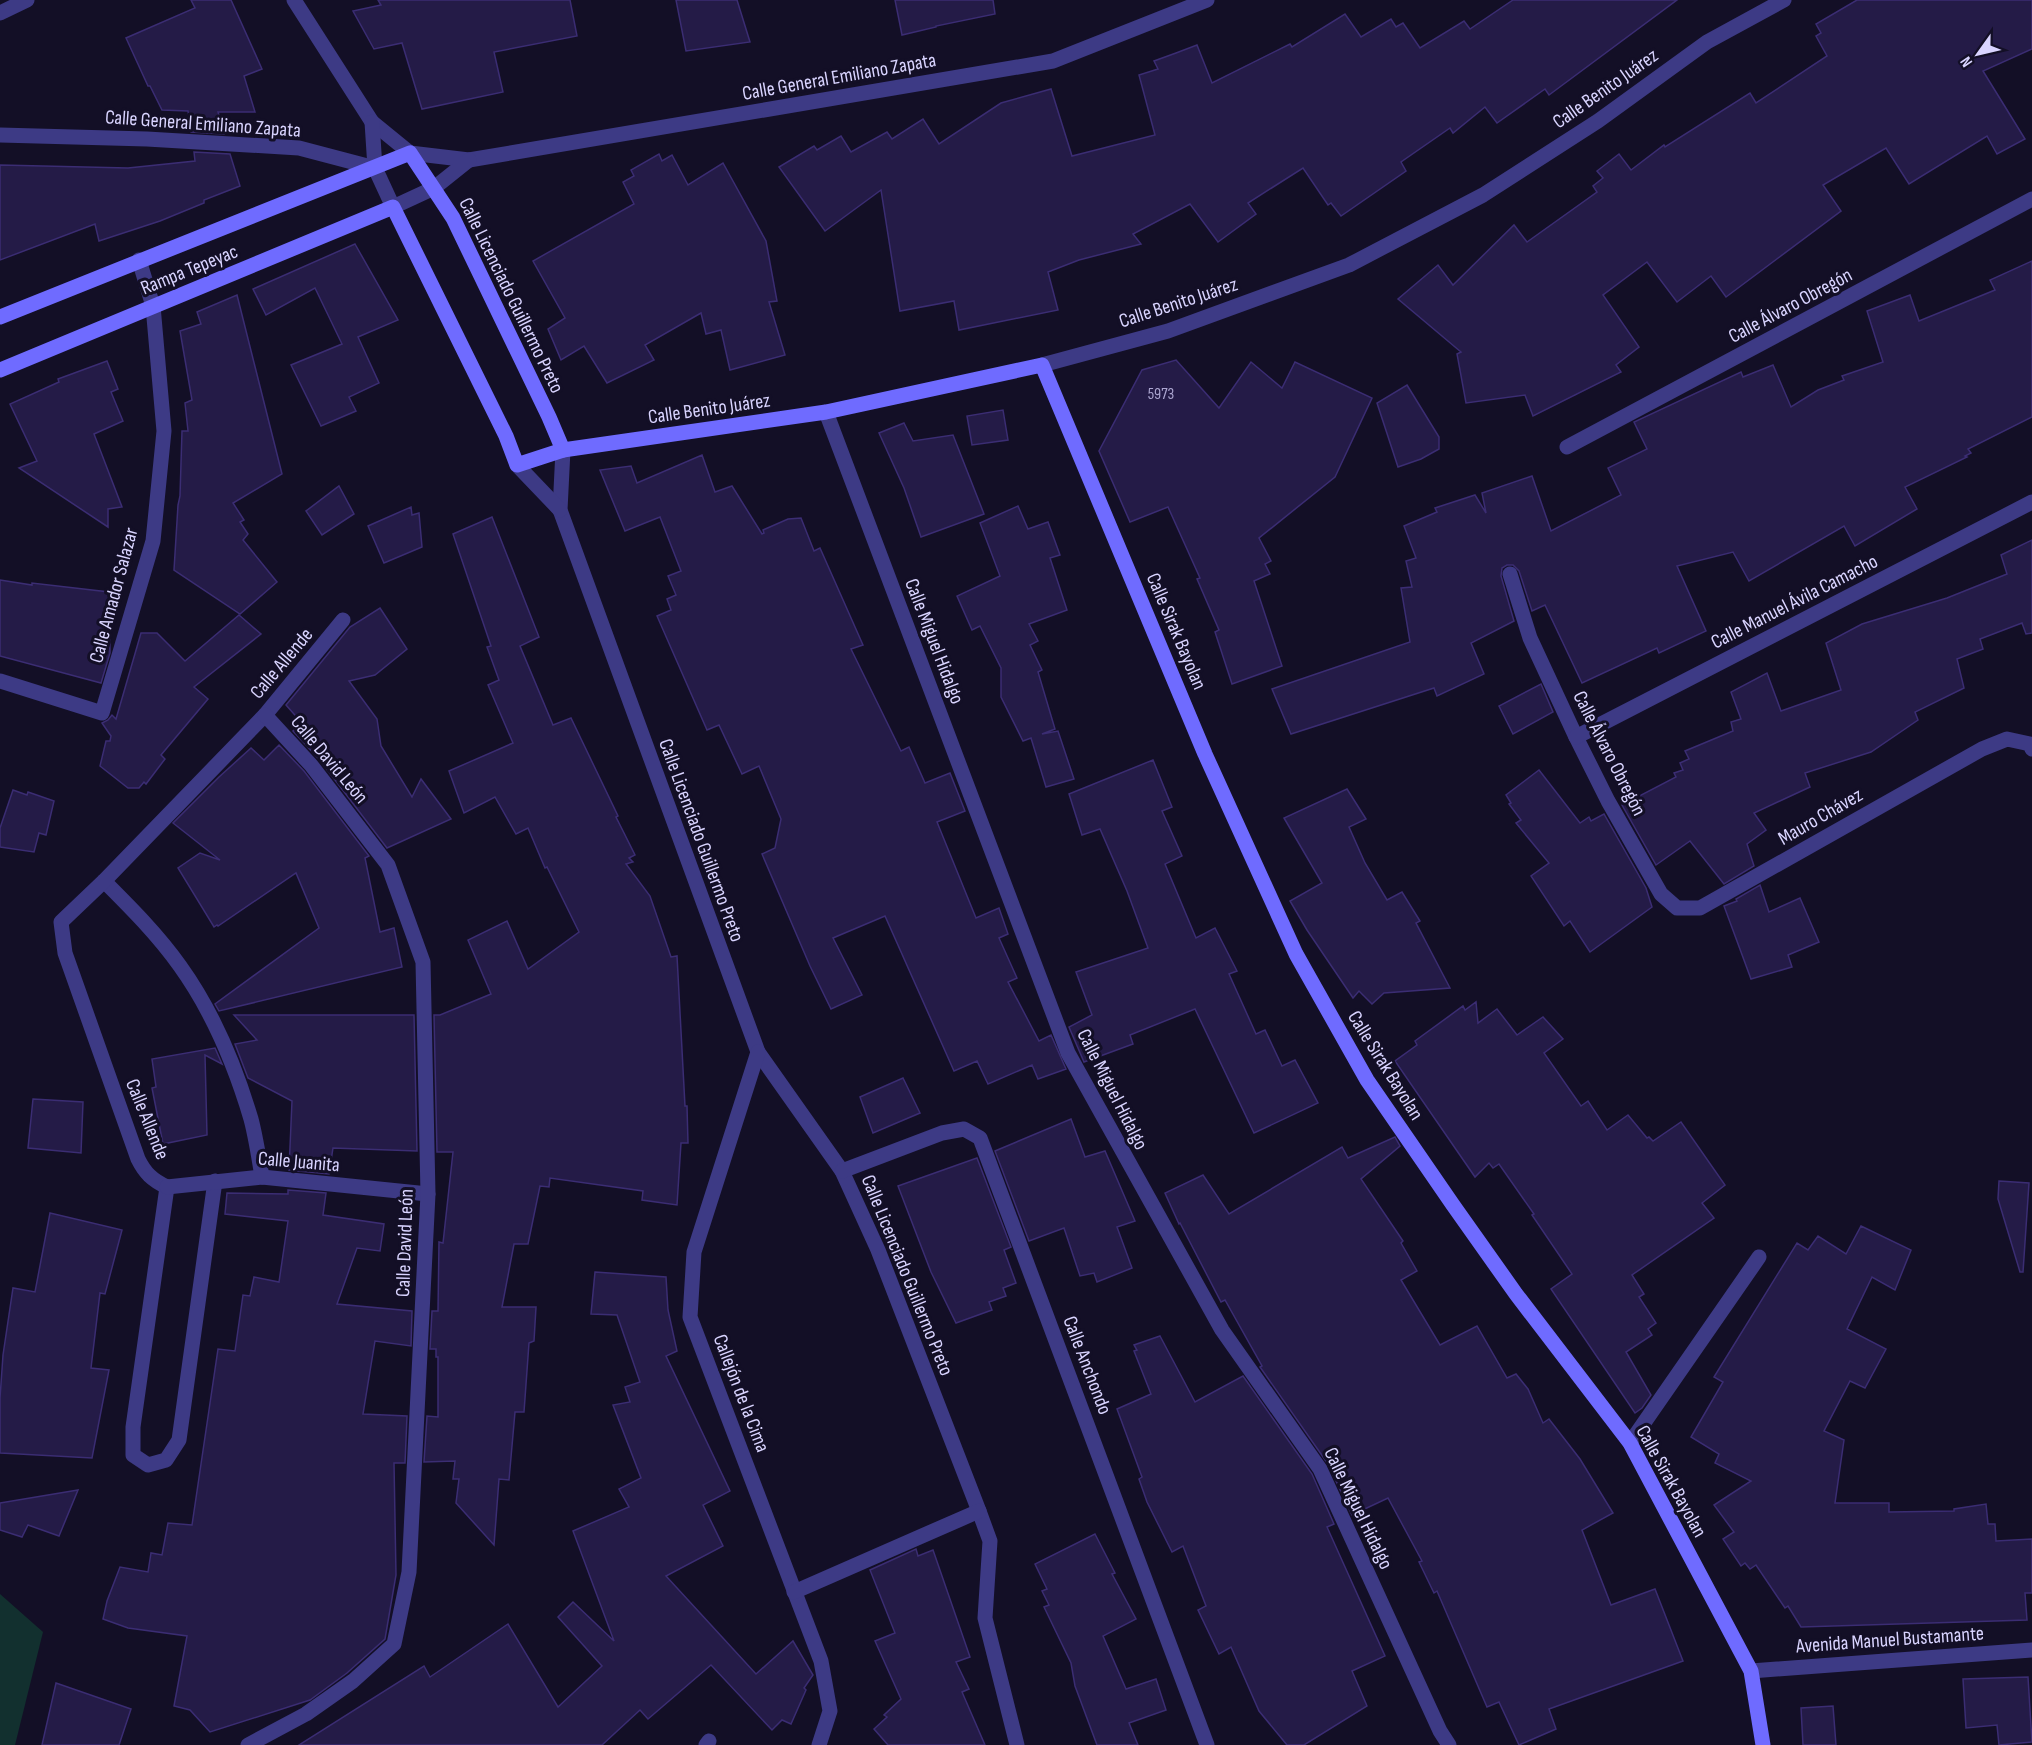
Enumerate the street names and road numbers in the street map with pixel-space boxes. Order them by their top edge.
street label: Calle Benito Juárez [1548,44,1663,134]
street label: Calle General Emiliano Zapata [740,48,938,106]
street label: Calle General Emiliano Zapata [104,105,302,143]
street label: Calle Licenciado Guillermo Preto [453,194,569,397]
street label: Rampa Tepeyac [137,240,242,300]
street label: Calle Álvaro Obregón [1724,263,1856,349]
street label: Calle Benito Juárez [1116,273,1241,333]
street label: Calle Benito Juárez [646,389,772,429]
street label: Calle Amador Salazar [84,525,144,666]
street label: Calle Manuel Ávila Camacho [1707,549,1882,654]
street label: Calle Sirak Bayolan [1141,569,1211,693]
street label: Calle Miguel Hidalgo [899,575,969,707]
street label: Calle Allende [245,623,318,704]
street label: Calle Álvaro Obregón [1567,687,1651,820]
street label: Calle David León [285,711,373,809]
street label: Calle Licenciado Guillermo Preto [653,736,749,945]
street label: Mauro Chávez [1774,783,1867,851]
street label: Calle Sirak Bayolan [1342,1006,1428,1125]
street label: Calle Miguel Hidalgo [1071,1025,1153,1154]
street label: Calle Allende [120,1075,174,1163]
street label: Calle Juanita [257,1146,341,1178]
street label: Calle Licenciado Guillermo Preto [856,1172,958,1379]
street label: Calle David León [391,1189,419,1297]
street label: Calle Anchondo [1057,1313,1117,1418]
street label: Callejón de la Cima [708,1331,775,1456]
street label: Calle Sirak Bayolan [1630,1421,1712,1542]
street label: Calle Miguel Hidalgo [1318,1444,1398,1573]
street label: Avenida Manuel Bustamante [1794,1621,1985,1659]

